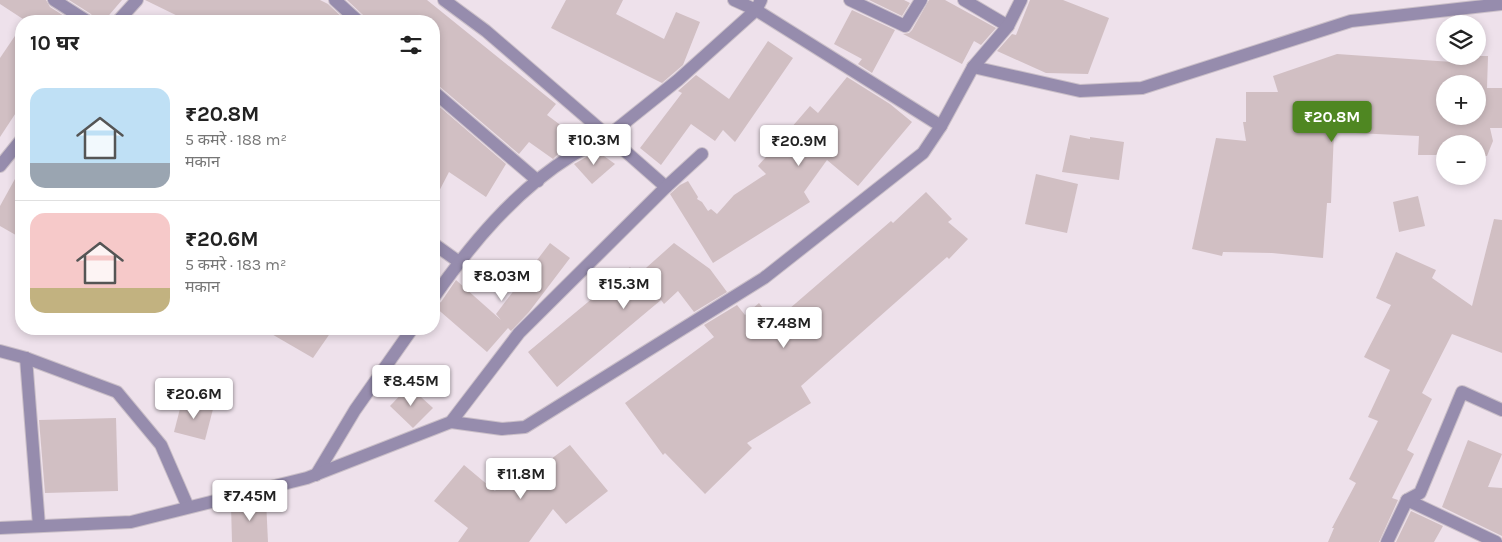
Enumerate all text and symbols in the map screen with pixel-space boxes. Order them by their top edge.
map controls [1436,15,1486,185]
button: layers [1436,15,1486,65]
text: 10 घर [30,31,79,55]
icon: filters [397,31,425,59]
button: + [1436,75,1486,125]
pin: ₹20.8M [1291,100,1373,143]
text: ₹20.8M [185,102,259,126]
text: ₹20.8M [1304,107,1360,126]
icon: home [70,108,130,168]
pin: ₹10.3M [553,124,635,166]
pin: ₹20.9M [758,124,840,167]
text: 5 कमरे · 188 m² [185,130,287,149]
text: ₹10.3M [568,130,620,149]
text: ₹20.9M [771,131,827,150]
button: − [1436,135,1486,185]
text: मकान [185,152,220,171]
text: ₹20.6M [185,227,259,251]
icon: home [70,233,130,293]
text: 5 कमरे · 183 m² [185,255,286,274]
pin: ₹8.03M [461,260,543,302]
text: ₹8.03M [474,266,531,285]
pin: ₹15.3M [583,268,665,310]
text: ₹15.3M [598,274,650,293]
text: मकान [185,277,220,296]
pin: ₹7.48M [743,306,825,349]
text: ₹7.48M [757,313,811,332]
pin: ₹8.45M [370,364,452,407]
text: ₹8.45M [383,371,439,390]
pin: ₹20.6M [153,378,235,420]
text: ₹20.6M [166,384,222,403]
pin: ₹11.8M [480,458,562,500]
text: ₹11.8M [497,464,545,483]
pin: ₹7.45M [209,480,291,522]
text: ₹7.45M [223,486,277,505]

